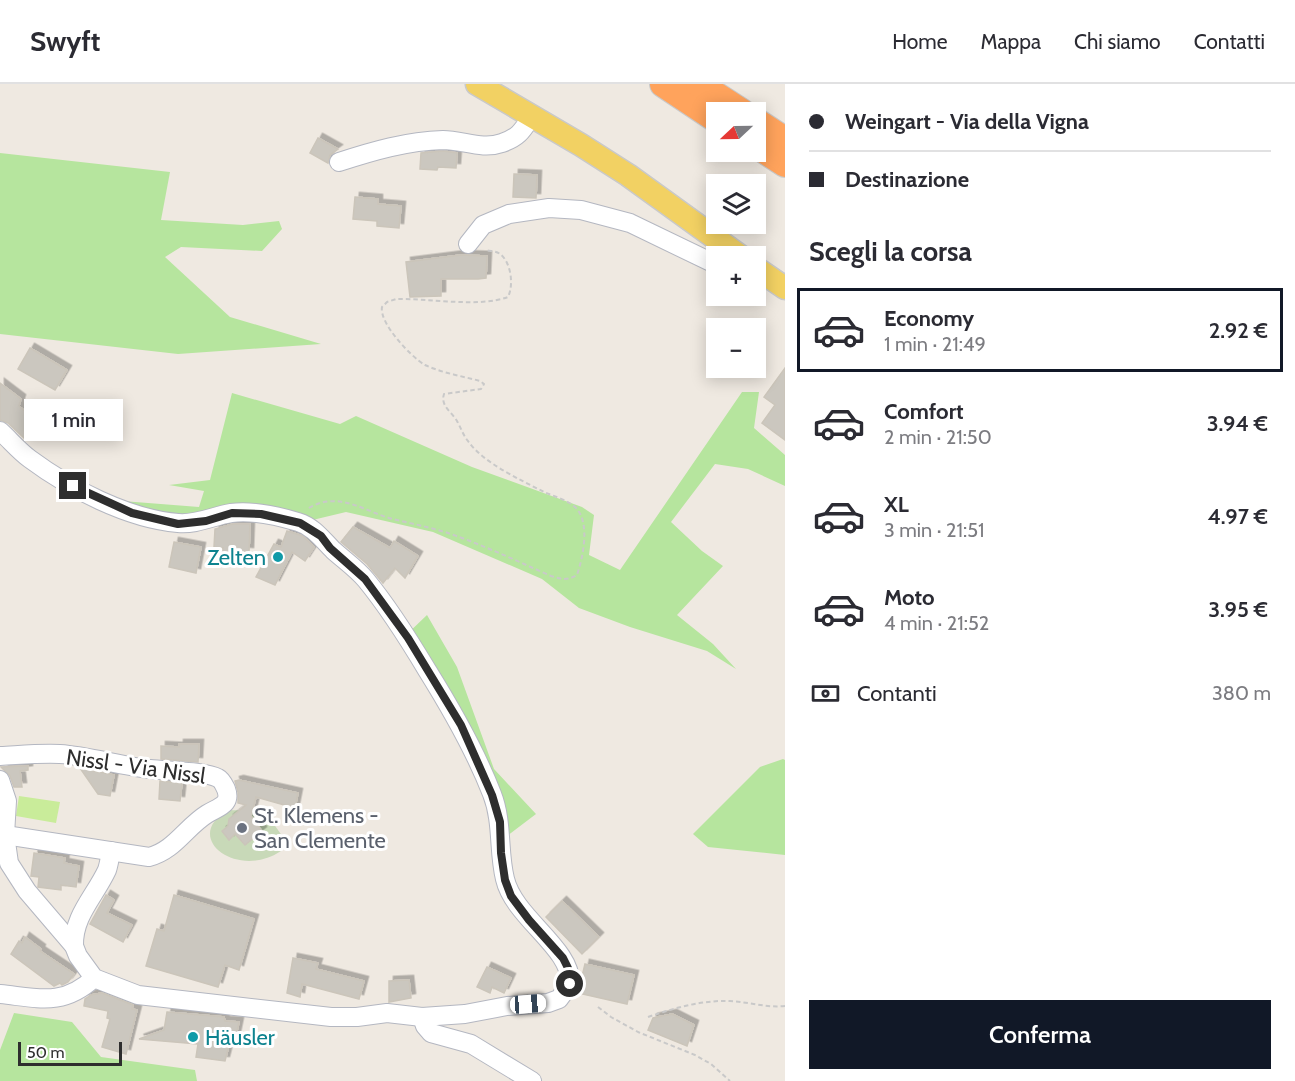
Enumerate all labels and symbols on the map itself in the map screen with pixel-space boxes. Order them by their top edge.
north arrow [706,102,766,162]
callout: 1 min [23,399,122,441]
route end [59,472,86,499]
place label: Zelten [207,544,266,571]
marker: Zelten [271,550,285,564]
street label: Nissl - Via Nissl [64,743,208,790]
place label: St. Klemens - San Clemente [254,802,386,854]
marker: St. Klemens - San Clemente [235,821,249,835]
route start [556,970,583,997]
car [509,994,547,1014]
place label: Häusler [205,1024,275,1051]
marker: Häusler [186,1030,200,1044]
scale bar [18,1039,122,1066]

